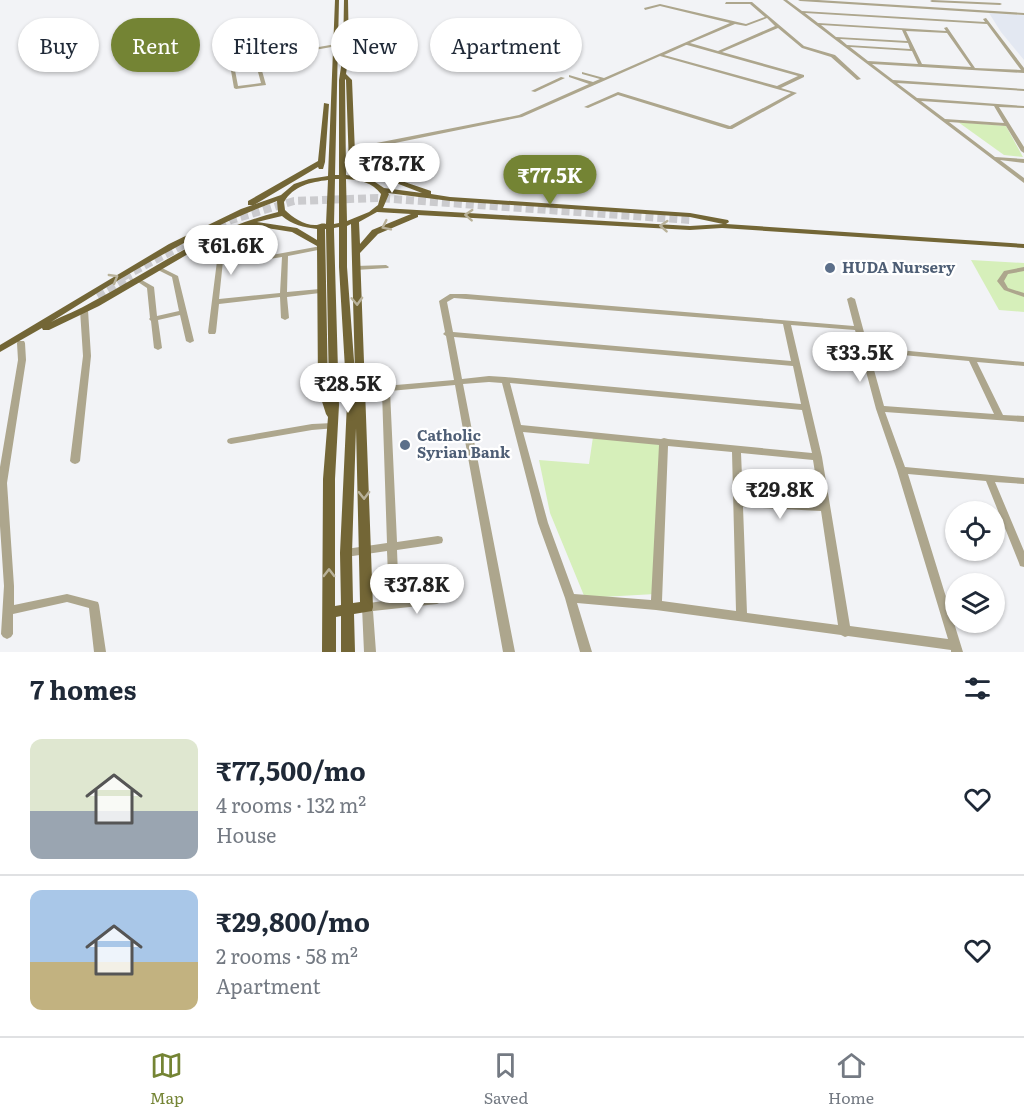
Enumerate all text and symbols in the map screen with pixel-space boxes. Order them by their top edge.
chip: Buy [18,18,99,72]
chip: Rent [111,18,200,72]
chip: Filters [212,18,319,72]
chip: New [331,18,418,72]
chip: Apartment [430,18,582,72]
pin: ₹78.7K [343,143,441,194]
text: ₹78.7K [359,147,425,177]
pin: ₹77.5K [501,155,599,206]
text: ₹77.5K [517,159,583,189]
one-way arrow [465,208,474,221]
one-way arrow [382,219,393,230]
one-way arrow [659,220,668,233]
pin: ₹61.6K [182,225,280,276]
text: ₹61.6K [198,229,264,259]
place label: HUDA Nursery [842,255,956,278]
marker: HUDA Nursery [823,261,837,275]
one-way arrow [108,274,118,285]
one-way arrow [351,296,364,305]
pin: ₹33.5K [811,332,909,383]
text: ₹33.5K [826,336,894,366]
pin: ₹28.5K [299,363,397,414]
text: ₹28.5K [314,367,382,397]
place label: Catholic Syrian Bank [417,423,511,463]
marker: Catholic Syrian Bank [398,438,412,452]
pin: ₹29.8K [731,469,829,520]
text: ₹29.8K [746,473,814,503]
one-way arrow [357,491,370,500]
map controls [945,501,1005,633]
button: locate [945,501,1005,561]
pin: ₹37.8K [368,564,466,615]
one-way arrow [323,568,335,577]
text: ₹37.8K [384,568,450,598]
button: layers [945,573,1005,633]
text: 7 homes [30,669,136,708]
icon: filters [961,672,994,705]
text: ₹77,500/mo [216,750,366,789]
icon: home [78,763,150,835]
icon: heart [961,783,994,816]
text: 4 rooms · 132 m² [216,789,366,819]
text: House [216,819,276,849]
text: ₹29,800/mo [216,901,370,940]
icon: home [78,914,150,986]
icon: heart [961,934,994,967]
text: 2 rooms · 58 m² [216,940,358,970]
text: Apartment [216,970,321,1000]
tab: Map [150,1049,184,1109]
tab: Saved [484,1049,528,1109]
tab: Home [828,1049,874,1109]

